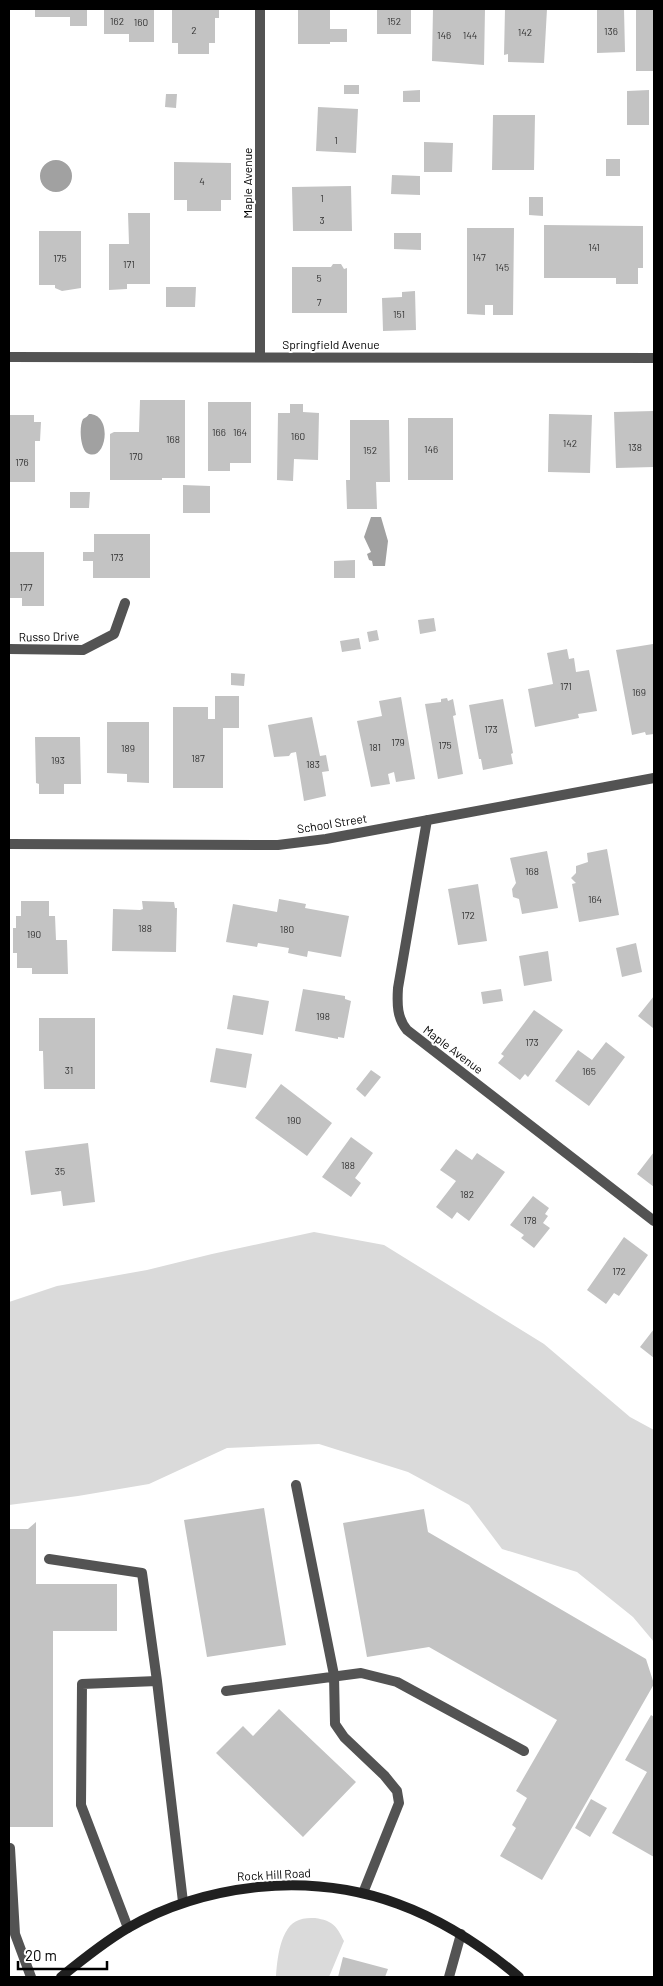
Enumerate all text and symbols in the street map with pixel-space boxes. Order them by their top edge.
house number: 162 [110,15,124,27]
house number: 152 [387,15,401,27]
house number: 160 [134,16,148,28]
house number: 2 [191,24,197,36]
house number: 136 [604,25,618,37]
house number: 142 [518,26,532,38]
house number: 146 [437,29,451,41]
house number: 144 [463,29,477,41]
house number: 1 [334,134,338,146]
street label: Maple Avenue [240,147,254,219]
house number: 4 [199,175,205,187]
house number: 1 [320,192,324,204]
house number: 3 [319,214,325,226]
house number: 141 [588,241,600,253]
house number: 147 [472,251,486,263]
house number: 175 [53,252,67,264]
house number: 171 [123,258,135,270]
house number: 145 [495,261,509,273]
house number: 5 [316,272,322,284]
house number: 7 [317,296,322,308]
house number: 151 [393,308,405,320]
street label: Springfield Avenue [282,337,380,351]
house number: 166 [212,426,226,438]
house number: 164 [233,426,247,438]
house number: 160 [291,430,305,442]
house number: 168 [166,433,180,445]
house number: 142 [563,437,577,449]
house number: 138 [628,441,642,453]
house number: 146 [424,443,438,455]
house number: 152 [363,444,377,456]
house number: 170 [129,450,143,462]
house number: 176 [15,456,29,468]
house number: 173 [110,551,124,563]
house number: 177 [20,581,33,593]
street label: Russo Drive [18,628,80,644]
house number: 171 [560,680,572,692]
house number: 169 [632,686,646,698]
house number: 173 [484,723,498,735]
house number: 179 [391,736,405,748]
house number: 175 [438,739,452,751]
house number: 181 [369,741,381,753]
house number: 189 [121,742,135,754]
house number: 187 [191,752,205,764]
house number: 193 [51,754,65,766]
house number: 183 [306,758,320,770]
street label: School Street [296,811,368,835]
house number: 168 [525,865,539,877]
house number: 164 [588,893,602,905]
house number: 172 [461,909,475,921]
house number: 188 [138,922,152,934]
house number: 180 [280,923,294,935]
house number: 190 [27,928,41,940]
house number: 198 [316,1010,330,1022]
street label: Maple Avenue [421,1022,486,1076]
house number: 173 [525,1036,539,1048]
house number: 31 [65,1064,73,1076]
house number: 165 [582,1065,596,1077]
house number: 190 [287,1114,301,1126]
house number: 188 [341,1159,355,1171]
house number: 35 [55,1165,65,1177]
house number: 182 [460,1188,474,1200]
house number: 178 [523,1214,537,1226]
house number: 172 [612,1265,626,1277]
street label: Rock Hill Road [237,1865,311,1883]
scale bar [18,1938,106,1970]
text: 20 m [25,1946,57,1964]

